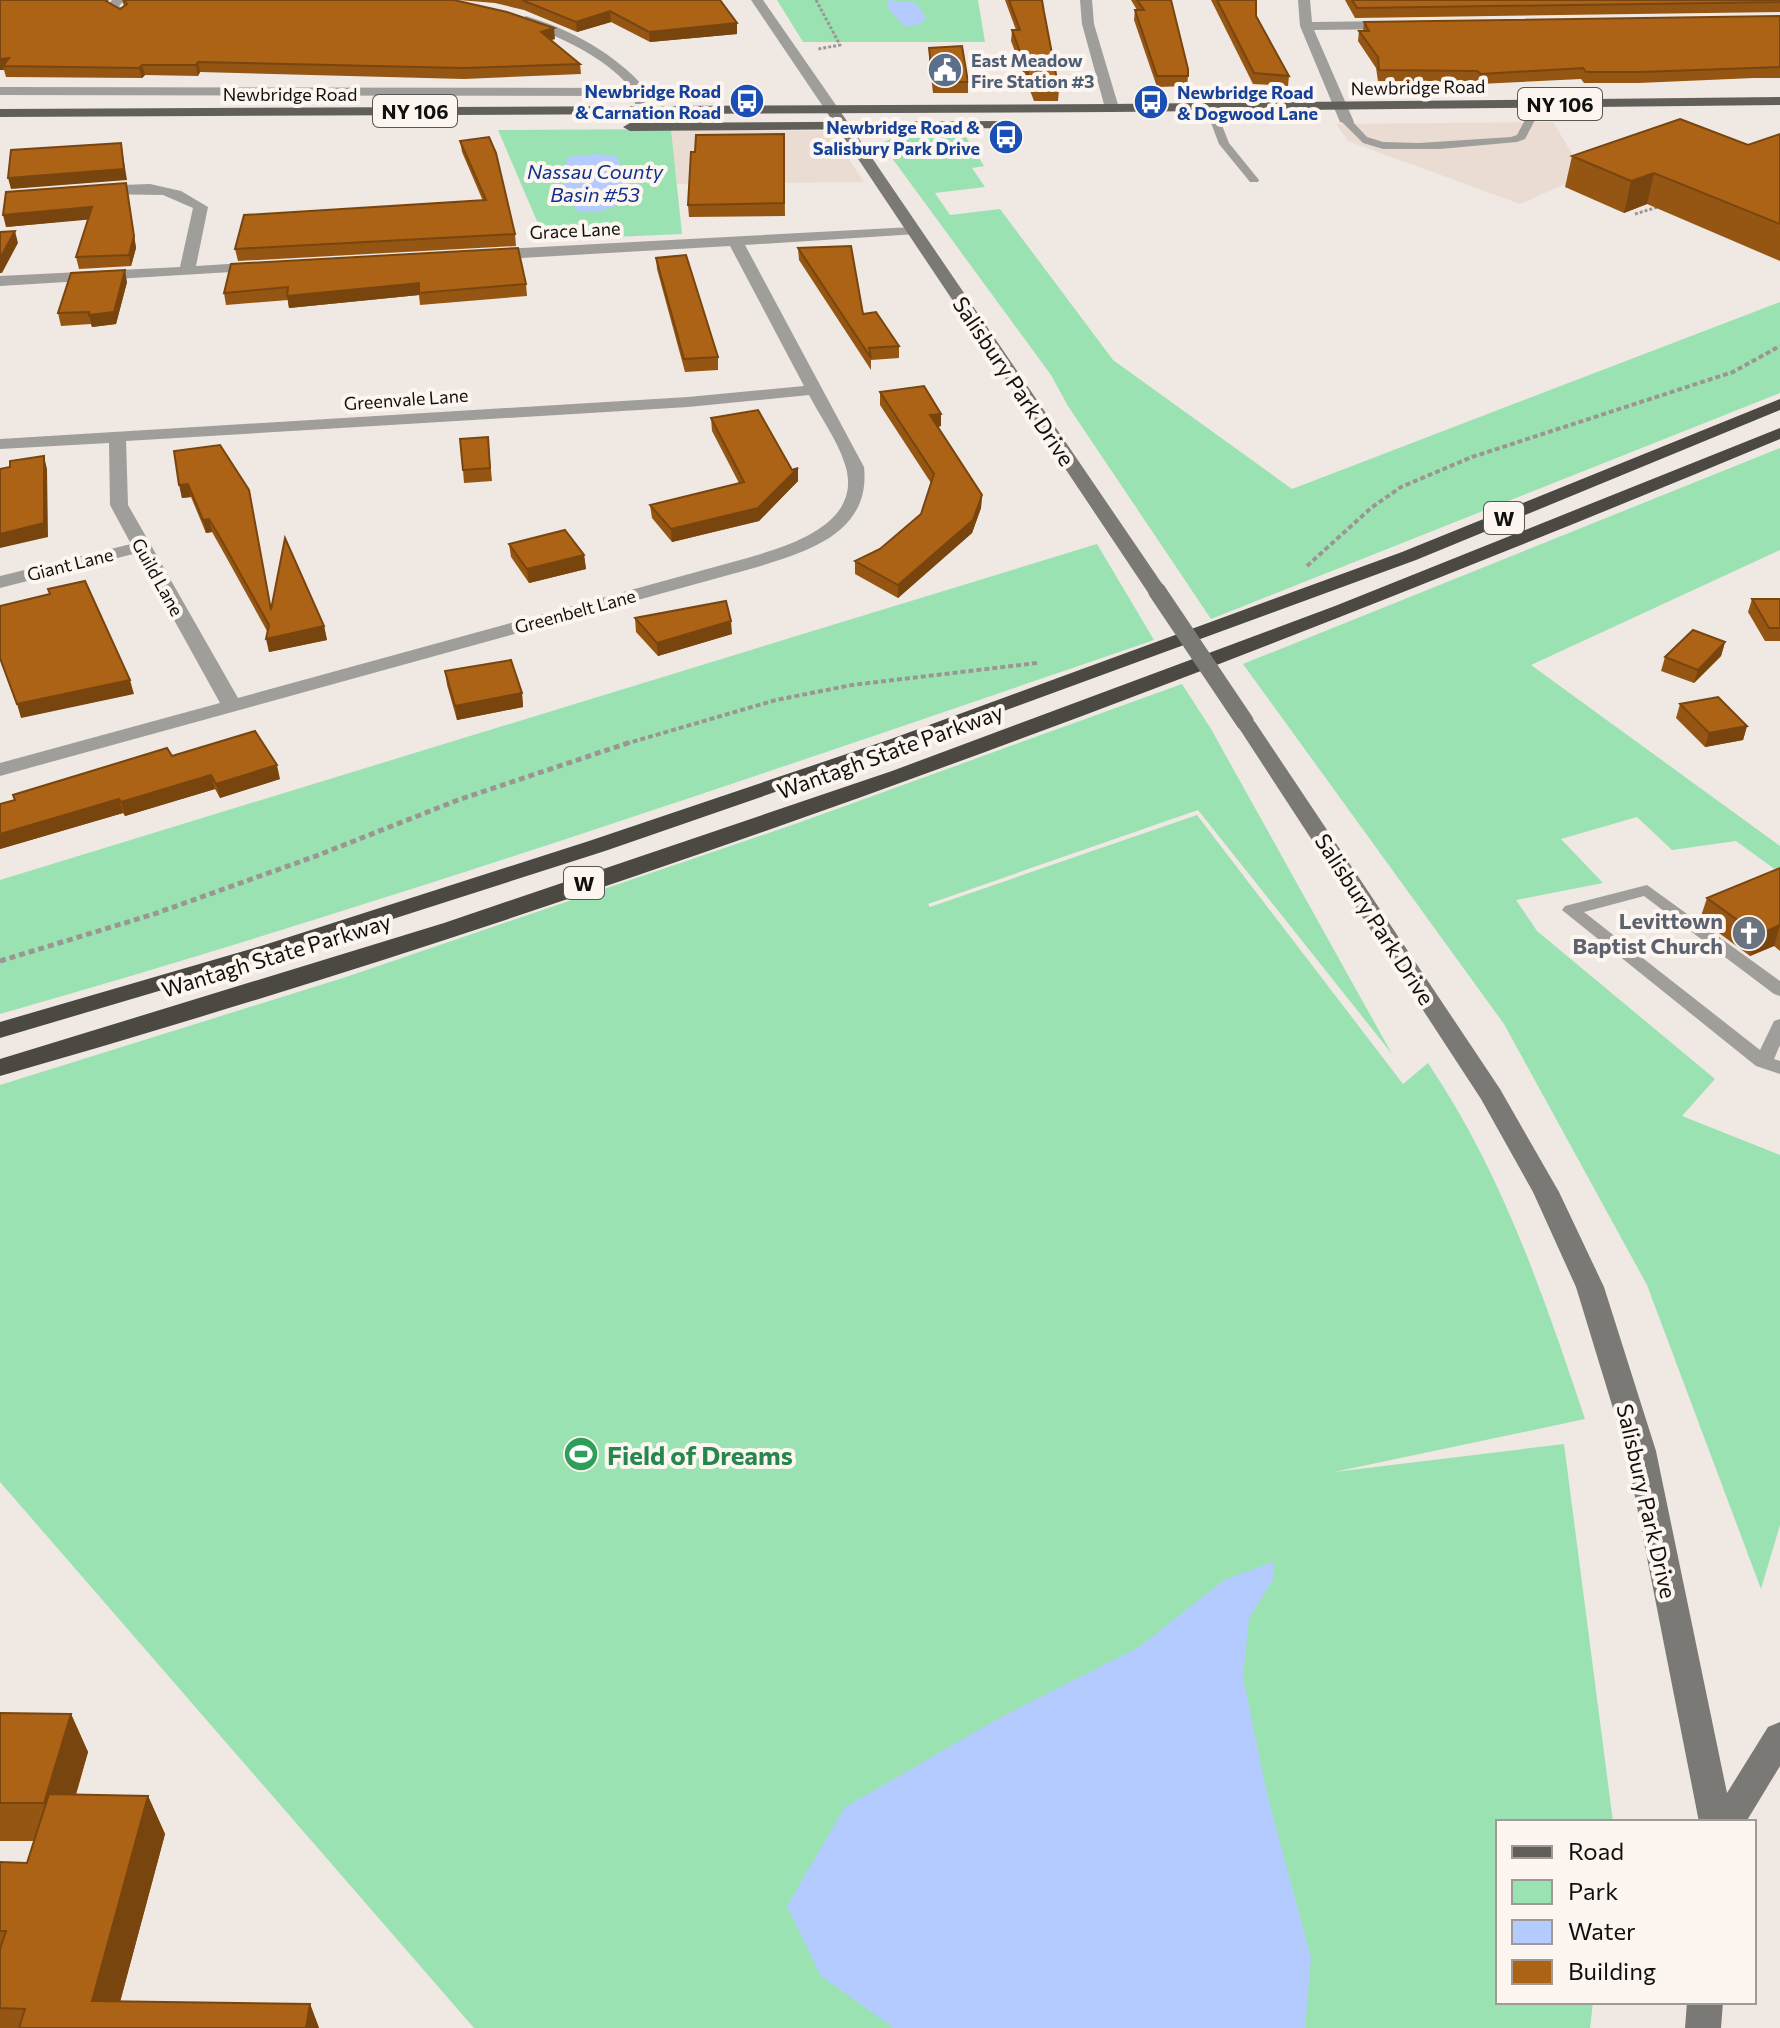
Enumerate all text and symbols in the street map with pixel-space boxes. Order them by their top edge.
place label: East Meadow Fire Station #3 [971,49,1094,92]
public building icon: East Meadow Fire Station #3 [926,51,964,89]
street label: Newbridge Road [1350,75,1486,99]
place label: Newbridge Road & Carnation Road [575,80,721,123]
place label: Newbridge Road & Dogwood Lane [1177,81,1318,124]
bus stop icon: Newbridge Road & Carnation Road [728,82,766,120]
street label: Newbridge Road [223,83,357,105]
bus stop icon: Newbridge Road & Dogwood Lane [1132,83,1170,121]
road number: NY 106 [1518,88,1602,120]
road number: NY 106 [373,95,457,127]
place label: Newbridge Road & Salisbury Park Drive [813,116,980,159]
bus stop icon: Newbridge Road & Salisbury Park Drive [987,118,1025,156]
water label: Nassau County Basin #53 [527,159,664,206]
street label: Grace Lane [529,217,621,243]
street label: Salisbury Park Drive [947,291,1081,471]
street label: Greenvale Lane [343,384,469,414]
road number: W [1484,502,1524,534]
street label: Guild Lane [128,534,188,620]
street label: Giant Lane [25,543,115,585]
street label: Greenbelt Lane [512,584,638,638]
street label: Wantagh State Parkway [773,698,1007,804]
street label: Salisbury Park Drive [1310,828,1440,1010]
road number: W [564,867,604,899]
street label: Wantagh State Parkway [158,907,394,1003]
place label: Levittown Baptist Church [1572,907,1723,959]
church icon: Levittown Baptist Church [1730,914,1768,952]
street label: Salisbury Park Drive [1611,1401,1683,1601]
sports icon: Field of Dreams [562,1435,600,1473]
place label: Field of Dreams [607,1439,793,1470]
legend [1496,1820,1756,2004]
text: Road [1568,1836,1624,1865]
text: Park [1568,1876,1618,1905]
text: Water [1568,1916,1636,1945]
text: Building [1568,1956,1656,1985]

